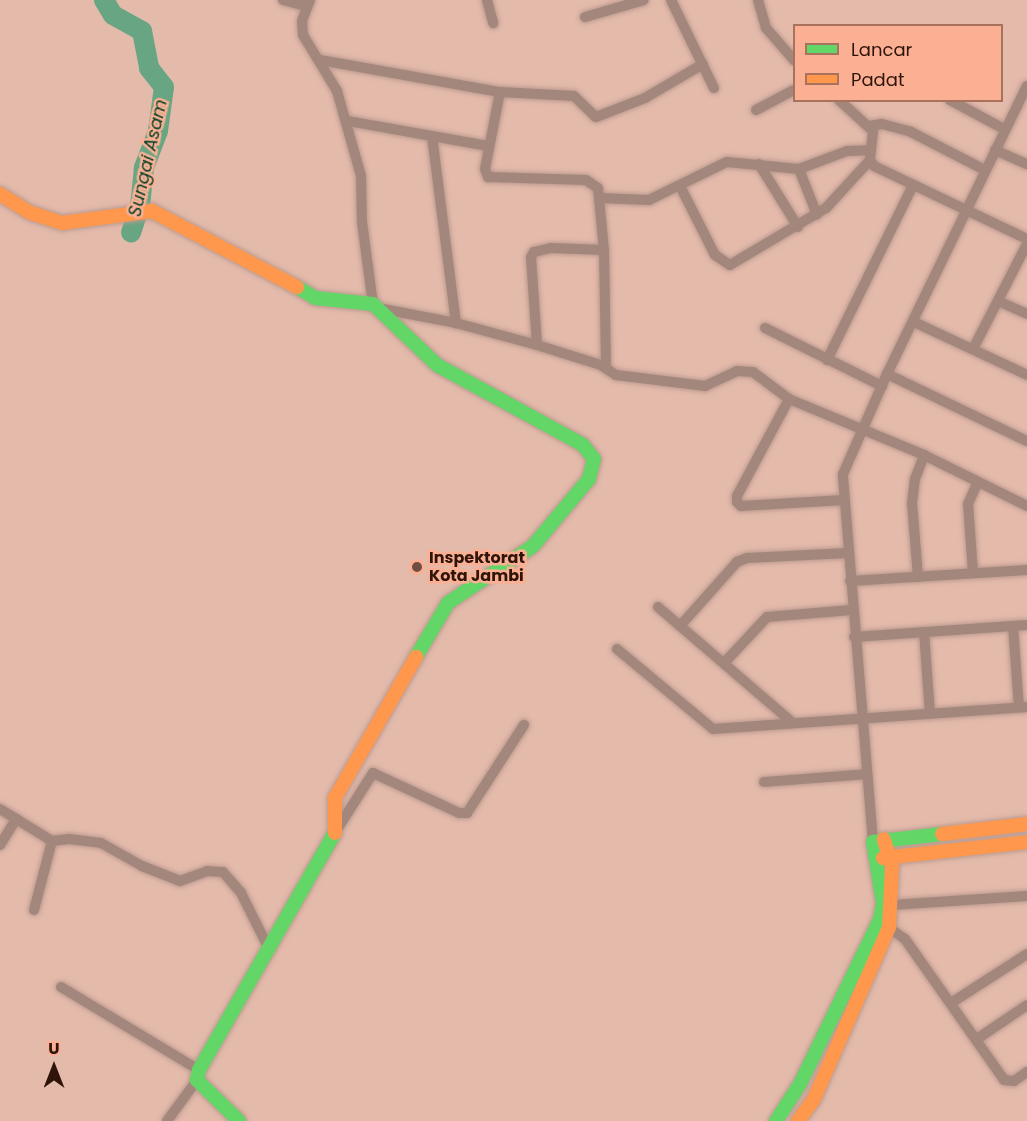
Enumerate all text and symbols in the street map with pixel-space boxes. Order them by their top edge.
legend [793,24,1003,102]
text: Lancar [851,37,912,62]
text: Padat [851,67,904,92]
water label: Sungai Asam [124,97,172,219]
place label: Inspektorat Kota Jambi [429,548,525,586]
marker: Inspektorat Kota Jambi [410,560,424,574]
north arrow [24,1037,84,1097]
text: U [48,1037,60,1060]

